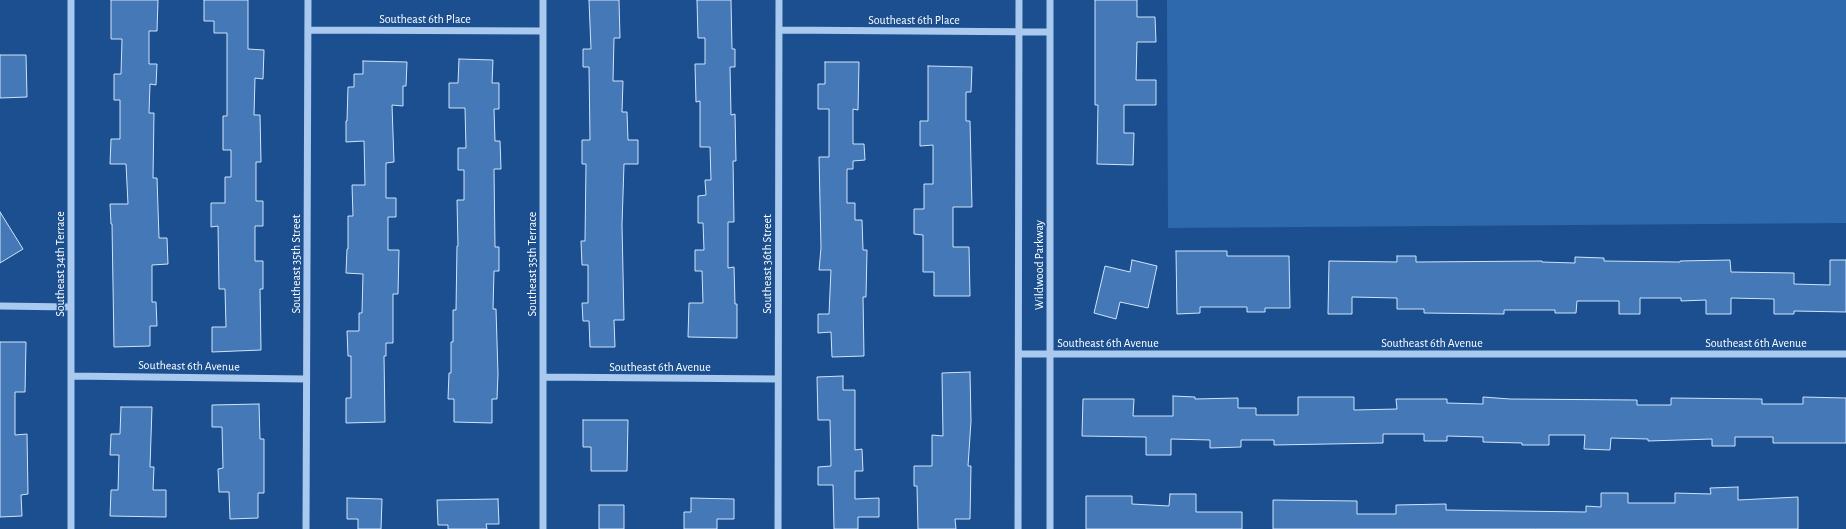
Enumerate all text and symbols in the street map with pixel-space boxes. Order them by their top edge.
street label: Southeast 6th Place [379,12,471,26]
street label: Southeast 6th Place [868,13,960,27]
street label: Southeast 34th Terrace [53,211,67,317]
street label: Southeast 35th Terrace [525,212,539,316]
street label: Southeast 35th Street [289,214,303,314]
street label: Southeast 36th Street [760,214,774,314]
street label: Wildwood Parkway [1032,220,1046,310]
street label: Southeast 6th Avenue [1057,336,1159,350]
street label: Southeast 6th Avenue [1381,336,1483,350]
street label: Southeast 6th Avenue [1705,336,1807,350]
street label: Southeast 6th Avenue [138,358,240,374]
street label: Southeast 6th Avenue [609,360,711,374]

